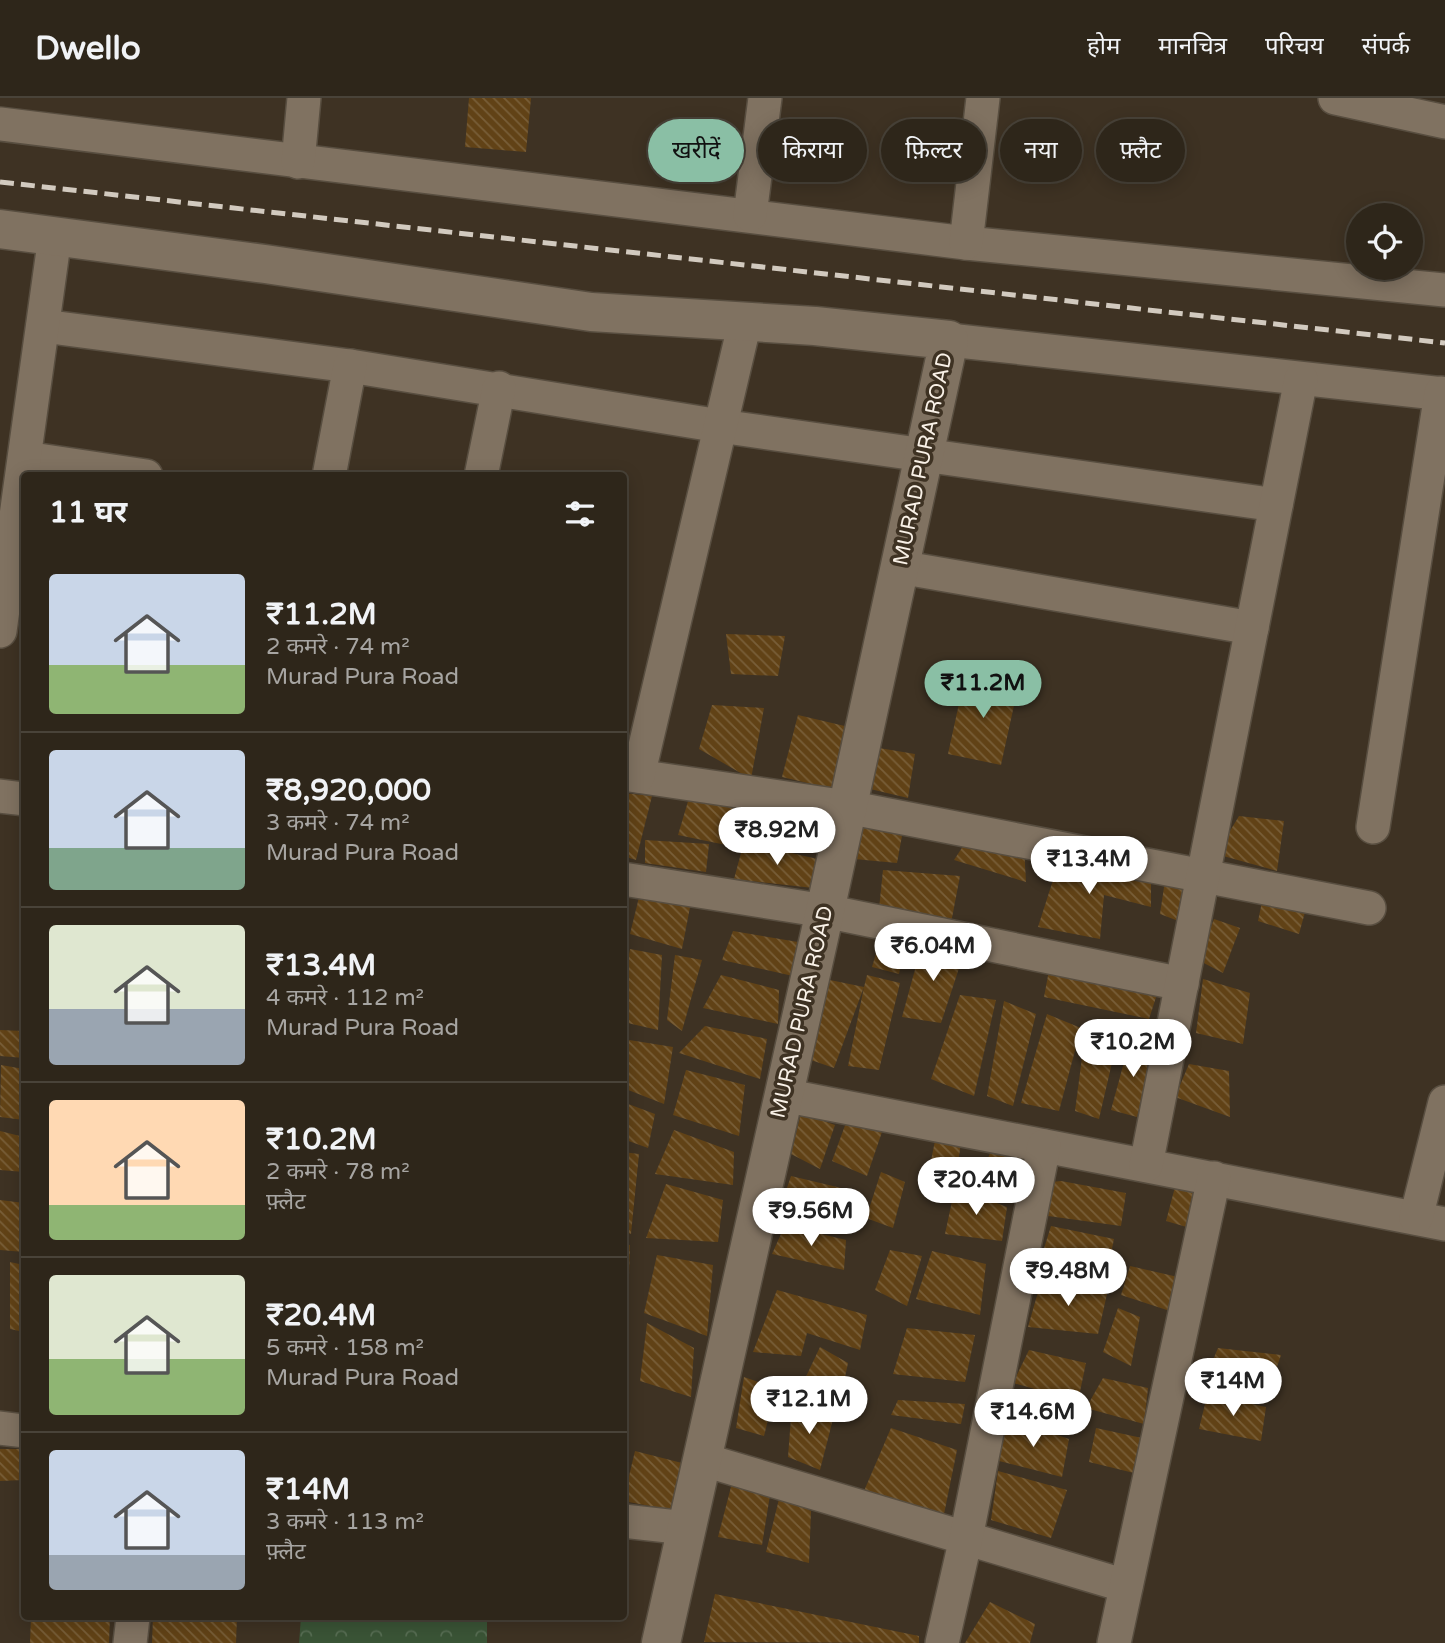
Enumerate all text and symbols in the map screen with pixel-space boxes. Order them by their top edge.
text: Dwello [35,29,141,68]
text: होम [1087,32,1120,61]
text: मानचित्र [1158,32,1227,61]
text: परिचय [1265,32,1324,61]
text: संपर्क [1362,32,1410,61]
chip: खरीदें [648,119,744,182]
chip: किराया [758,119,867,182]
chip: फ़िल्टर [881,119,986,182]
chip: नया [1000,119,1082,182]
chip: फ़्लैट [1096,119,1185,182]
map controls [1346,203,1423,280]
button: locate [1346,203,1423,280]
street label: MURAD PURA ROAD [888,350,958,568]
text: 11 घर [49,494,127,531]
icon: filters [561,495,599,533]
text: ₹11.2M [266,596,377,633]
icon: home [105,602,189,686]
text: 2 कमरे · 74 m² [266,633,410,661]
pin: ₹11.2M [926,660,1040,720]
text: Murad Pura Road [266,663,459,691]
text: ₹11.2M [941,669,1026,697]
text: ₹8,920,000 [266,772,431,809]
icon: home [105,778,189,862]
pin: ₹8.92M [720,808,834,867]
text: 3 कमरे · 74 m² [266,809,410,837]
text: ₹8.92M [735,816,820,844]
pin: ₹13.4M [1032,836,1146,896]
text: Murad Pura Road [266,839,459,867]
text: ₹13.4M [1047,845,1131,873]
street label: MURAD PURA ROAD [765,903,839,1121]
pin: ₹6.04M [876,924,990,983]
text: ₹6.04M [891,932,976,960]
text: ₹13.4M [266,947,376,984]
icon: home [105,953,189,1037]
text: 4 कमरे · 112 m² [266,984,424,1012]
text: Murad Pura Road [266,1014,459,1042]
pin: ₹10.2M [1076,1020,1190,1079]
text: ₹10.2M [1091,1028,1176,1056]
text: ₹10.2M [266,1121,377,1158]
icon: home [105,1128,189,1212]
text: 2 कमरे · 78 m² [266,1158,410,1186]
pin: ₹20.4M [919,1158,1033,1217]
text: ₹20.4M [934,1166,1018,1194]
text: फ़्लैट [266,1188,306,1216]
pin: ₹9.56M [754,1188,868,1248]
text: ₹9.56M [769,1197,854,1225]
pin: ₹9.48M [1011,1248,1125,1308]
text: ₹9.48M [1026,1257,1110,1285]
text: ₹20.4M [266,1297,376,1334]
icon: home [105,1303,189,1387]
text: 5 कमरे · 158 m² [266,1334,424,1362]
pin: ₹14M [1192,1358,1274,1418]
text: Murad Pura Road [266,1364,459,1392]
text: ₹14M [1201,1367,1265,1395]
pin: ₹12.1M [752,1376,866,1436]
text: ₹12.1M [767,1385,852,1413]
pin: ₹14.6M [976,1390,1090,1449]
text: ₹14.6M [991,1398,1076,1426]
text: ₹14M [266,1471,350,1508]
icon: home [105,1478,189,1562]
text: 3 कमरे · 113 m² [266,1508,424,1536]
text: फ़्लैट [266,1538,306,1566]

